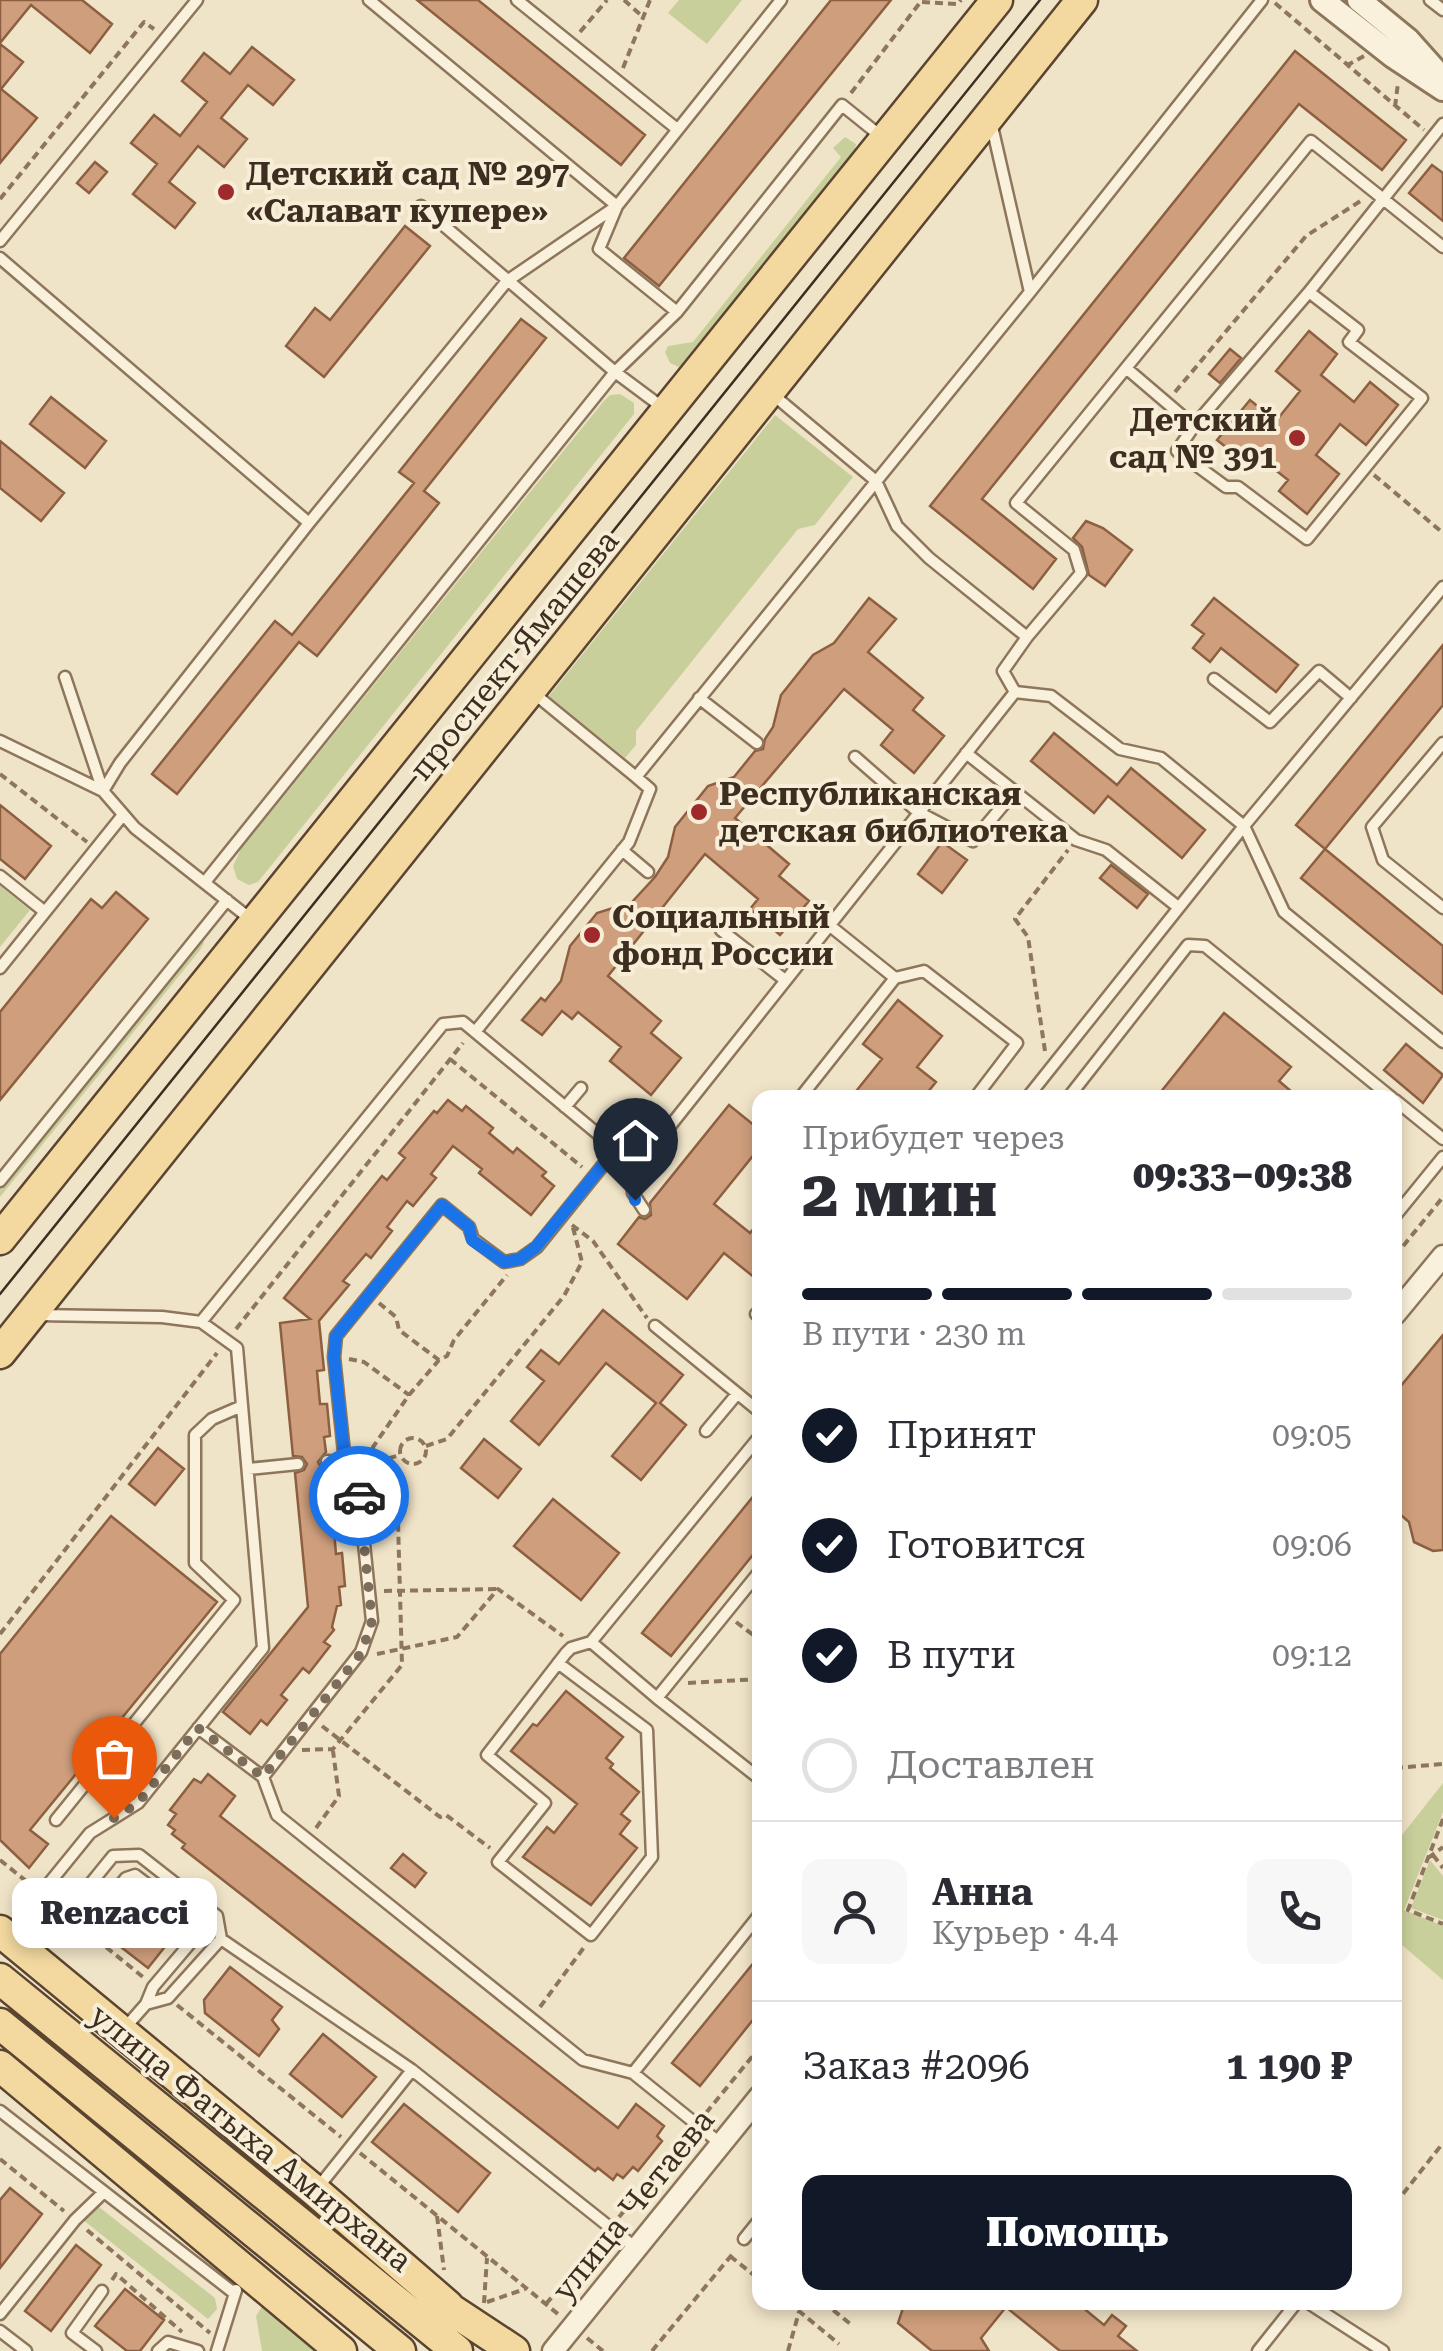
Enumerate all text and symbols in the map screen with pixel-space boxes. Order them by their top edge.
place label: Детский сад № 297 «Салават купере» [246,155,570,230]
marker: Детский сад № 297 «Салават купере» [215,181,237,203]
place label: Детский сад № 391 [1109,401,1277,476]
marker: Детский сад № 391 [1286,427,1308,449]
street label: проспект Ямашева [402,522,626,788]
place label: Республиканская детская библиотека [719,775,1068,850]
marker: Республиканская детская библиотека [688,801,710,823]
place label: Социальный фонд России [612,898,834,973]
marker: Социальный фонд России [581,924,603,946]
pin [593,1098,678,1201]
icon: home [608,1113,663,1168]
text: Прибудет через [802,1119,1065,1157]
text: 09:33–09:38 [1133,1153,1352,1197]
text: 2 мин [802,1156,997,1232]
text: В пути · 230 m [802,1315,1026,1353]
icon: check [802,1408,857,1463]
text: Принят [887,1413,1037,1457]
text: 09:05 [1272,1416,1352,1454]
courier [309,1446,409,1546]
icon: car [332,1469,387,1524]
icon: check [802,1518,857,1573]
text: Готовится [887,1523,1086,1567]
text: 09:06 [1272,1526,1352,1564]
icon: check [802,1628,857,1683]
text: В пути [887,1633,1016,1677]
text: 09:12 [1272,1636,1352,1674]
pin [72,1716,157,1819]
icon: bag [87,1731,142,1786]
text: Доставлен [887,1743,1095,1787]
button: person [802,1859,907,1964]
button: phone [1247,1859,1352,1964]
text: Анна [932,1870,1033,1914]
callout: Renzacci [12,1878,216,1948]
text: Renzacci [40,1894,189,1932]
text: Курьер · 4.4 [932,1914,1118,1952]
street label: улица Фатыха Амирхана [82,1996,420,2280]
text: Заказ #2096 [802,2044,1030,2088]
text: 1 190 ₽ [1226,2044,1352,2088]
street label: улица Четаева [544,2101,722,2309]
button: Помощь [802,2175,1352,2290]

